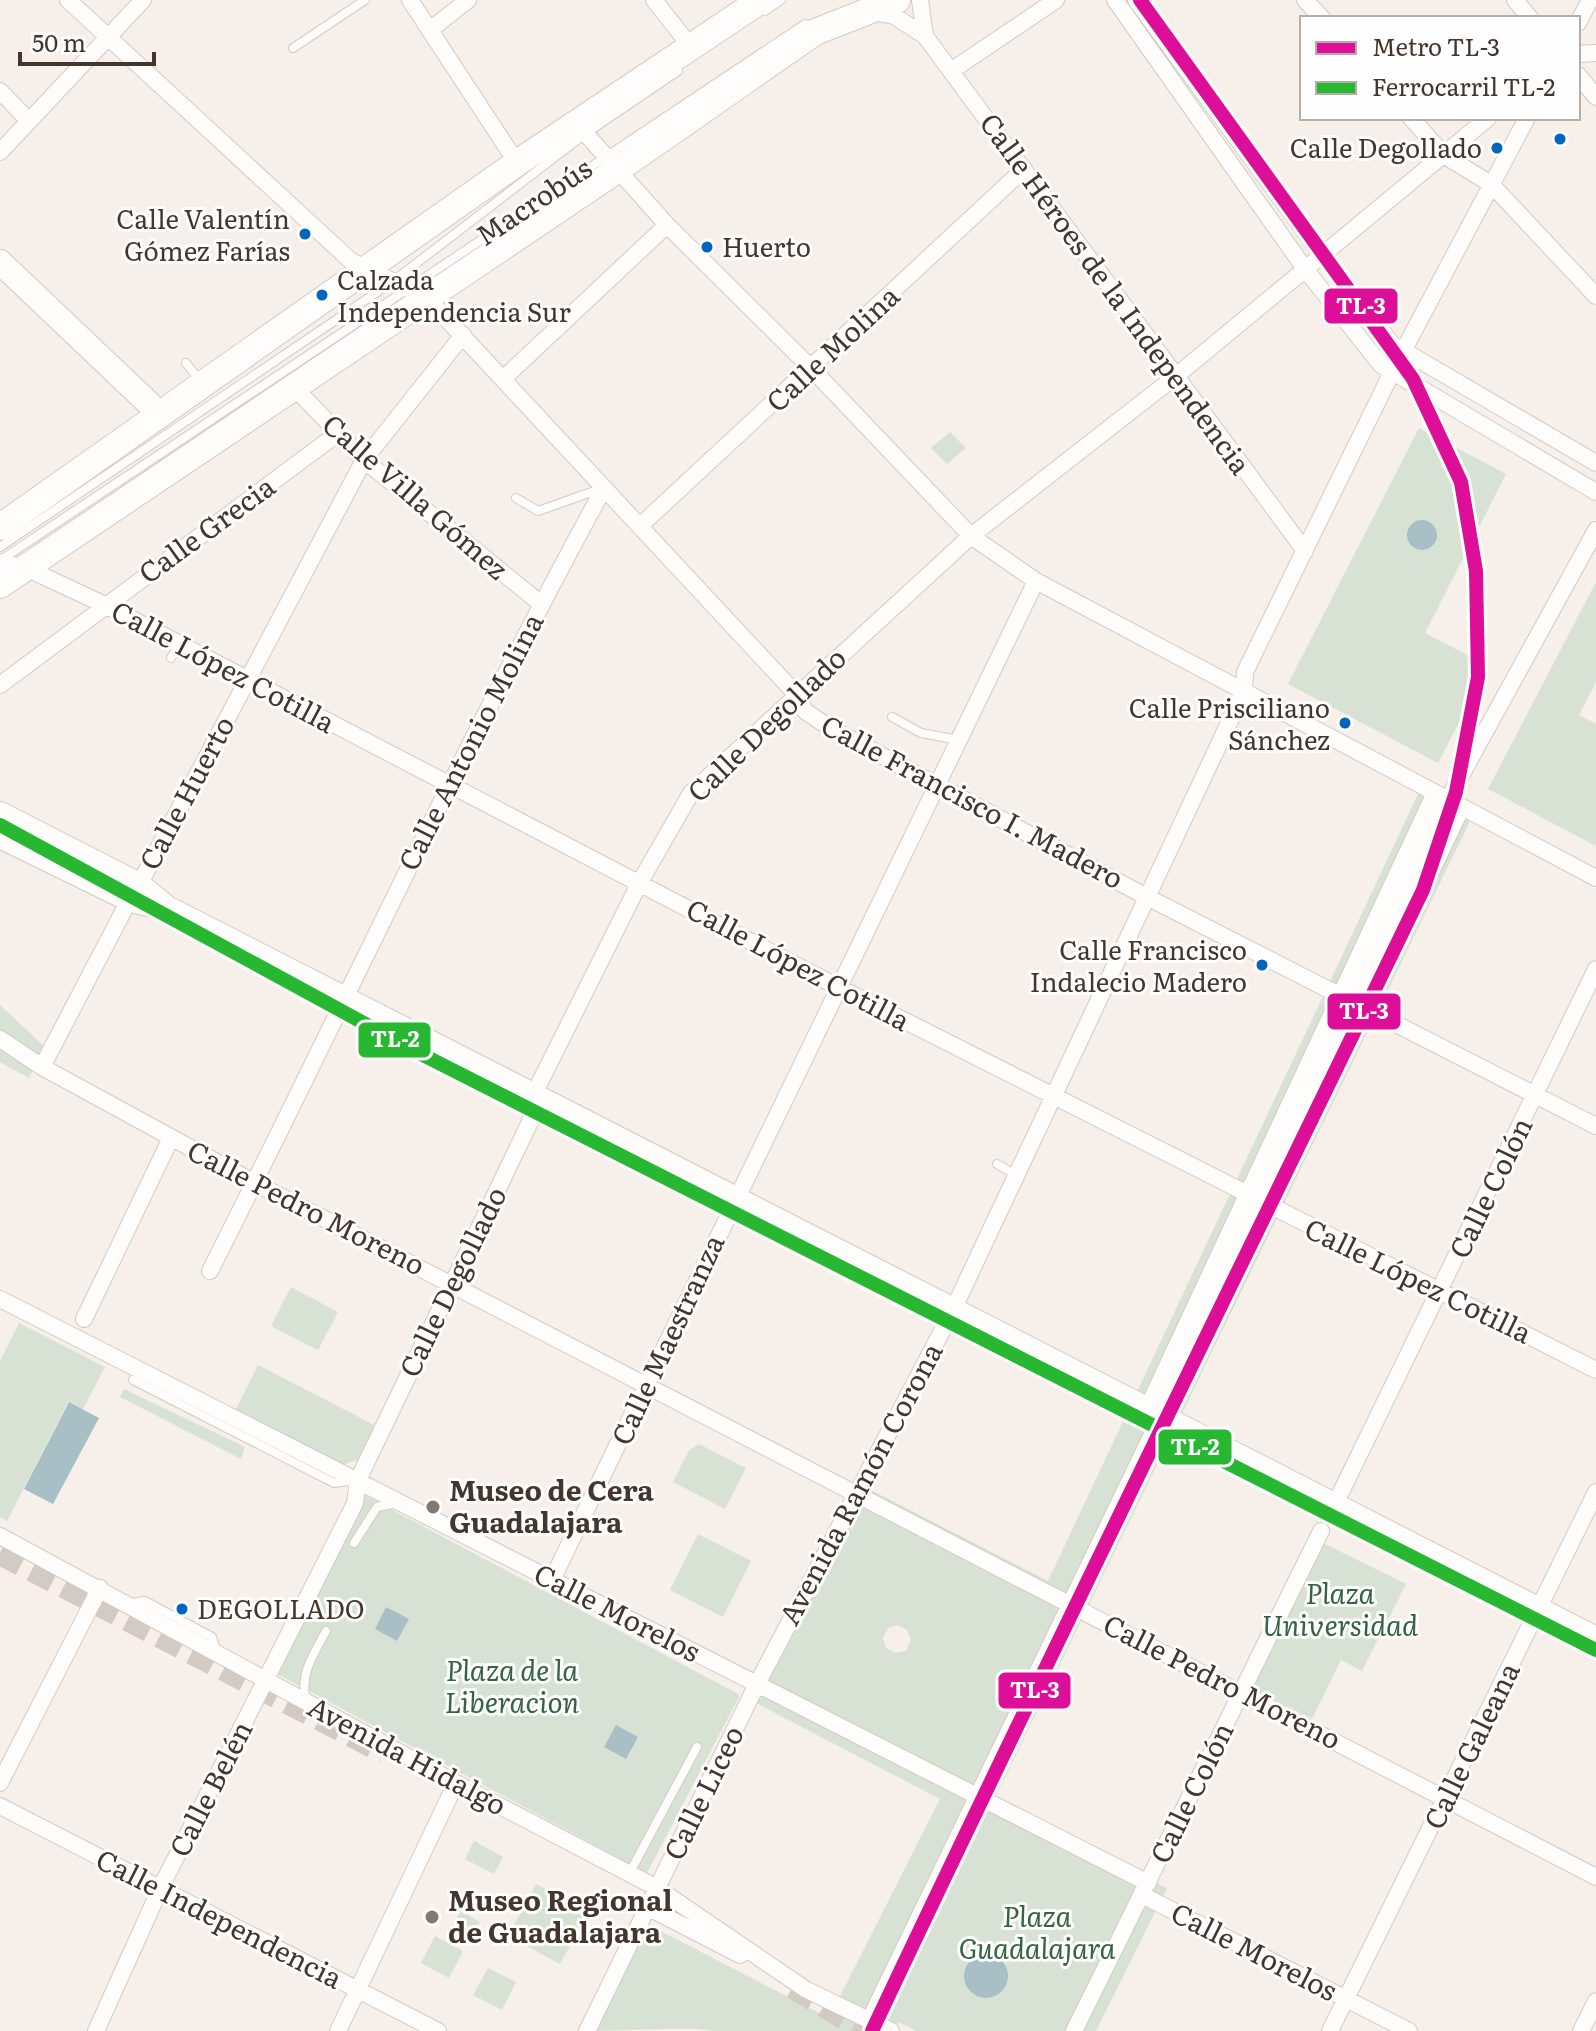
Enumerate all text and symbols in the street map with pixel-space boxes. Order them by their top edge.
scale bar [20,16,154,66]
legend [1300,16,1580,120]
text: 50 m [32,24,86,59]
text: Metro TL-3 [1372,28,1500,63]
text: Ferrocarril TL-2 [1372,68,1555,103]
street label: Calle Héroes de la Independencia [971,103,1262,482]
place label: Calle Degollado [1290,127,1482,166]
unlabelled marker [1552,131,1568,147]
marker: Calle Degollado [1489,140,1505,156]
street label: Macrobús [466,146,599,255]
place label: Calle Valentín Gómez Farías [116,198,290,269]
marker: Calle Valentín Gómez Farías [297,226,313,242]
place label: Huerto [722,226,811,265]
marker: Huerto [699,239,715,255]
place label: Calzada Independencia Sur [337,259,571,330]
street label: Calle Molina [756,275,908,420]
marker: Calzada Independencia Sur [314,287,330,303]
line badge: TL-3 [1323,287,1399,325]
text: TL-3 [1336,288,1386,321]
street label: Calle Villa Gómez [314,403,518,588]
street label: Calle Grecia [129,464,283,592]
street label: Calle López Cotilla [105,589,343,742]
street label: Calle Antonio Molina [386,605,552,877]
street label: Calle Degollado [677,637,855,811]
place label: Calle Prisciliano Sánchez [1129,687,1330,758]
street label: Calle Francisco I. Madero [814,703,1132,898]
street label: Calle Huerto [127,708,243,876]
marker: Calle Prisciliano Sánchez [1337,715,1353,731]
street label: Calle López Cotilla [680,887,918,1040]
place label: Calle Francisco Indalecio Madero [1030,929,1247,1000]
marker: Calle Francisco Indalecio Madero [1254,957,1270,973]
line badge: TL-3 [1326,992,1402,1031]
text: TL-3 [1339,993,1389,1026]
line badge: TL-2 [357,1021,432,1059]
text: TL-2 [370,1021,420,1054]
street label: Calle Colón [1437,1109,1541,1265]
street label: Calle Pedro Moreno [181,1128,433,1284]
street label: Calle Degollado [387,1179,515,1383]
street label: Calle López Cotilla [1298,1206,1539,1352]
street label: Calle Maestranza [599,1227,733,1451]
street label: Avenida Ramón Corona [767,1334,952,1632]
line badge: TL-2 [1157,1428,1233,1466]
text: TL-2 [1170,1429,1220,1462]
place label: Museo de Cera Guadalajara [449,1468,654,1542]
marker: Museo de Cera Guadalajara [424,1498,442,1516]
street label: Calle Morelos [528,1551,708,1671]
park label: Plaza Universidad [1262,1571,1418,1645]
place label: DEGOLLADO [197,1588,365,1627]
marker: DEGOLLADO [174,1601,190,1617]
street label: Calle Pedro Moreno [1097,1602,1349,1758]
park label: Plaza de la Liberacion [445,1648,580,1722]
street label: Calle Galeana [1412,1654,1529,1836]
line badge: TL-3 [997,1671,1072,1710]
text: TL-3 [1010,1672,1060,1705]
street label: Avenida Hidalgo [301,1684,515,1824]
street label: Calle Belén [157,1713,261,1863]
street label: Calle Colón [1138,1714,1242,1870]
street label: Calle Liceo [652,1718,753,1866]
street label: Calle Independencia [89,1837,350,1998]
place label: Museo Regional de Guadalajara [448,1878,673,1952]
street label: Calle Morelos [1165,1890,1345,2010]
park label: Plaza Guadalajara [959,1894,1115,1968]
marker: Museo Regional de Guadalajara [423,1908,441,1926]

